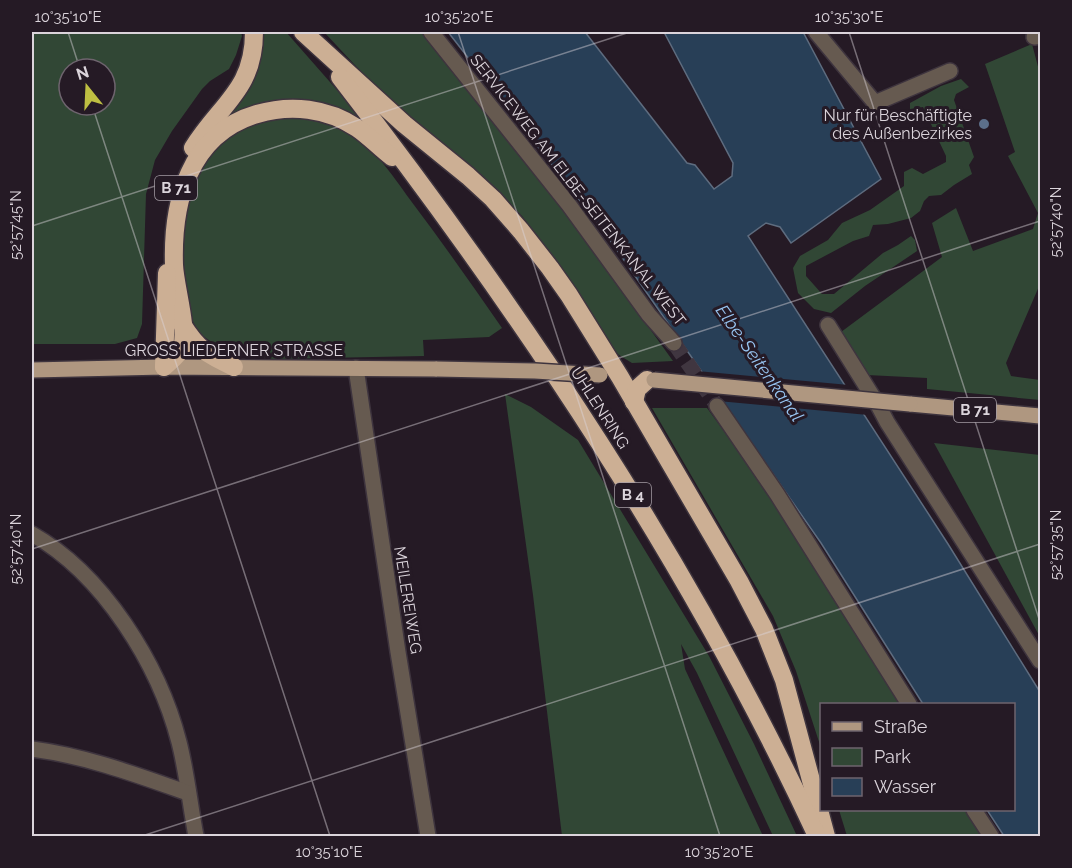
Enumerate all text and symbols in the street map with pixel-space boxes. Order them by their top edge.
text: 10°35'10"E [34,8,102,26]
text: 10°35'20"E [425,8,493,26]
text: 10°35'30"E [815,8,883,26]
street label: SERVICEWEG AM ELBE-SEITENKANAL WEST [466,50,690,330]
north arrow [57,57,117,117]
text: N [74,62,91,84]
place label: Nur für Beschäftigte des Außenbezirkes [824,106,972,143]
marker: Nur für Beschäftigte des Außenbezirkes [977,117,991,131]
road number: B 71 [155,176,197,200]
text: 52°57'40"N [1047,187,1065,257]
text: 52°57'45"N [7,190,25,260]
water label: Elbe-Seitenkanal [712,300,808,426]
street label: GROSS LIEDERNER STRASSE [125,341,343,360]
street label: UHLENRING [567,364,633,452]
road number: B 71 [954,398,996,422]
road number: B 4 [615,483,651,507]
text: 52°57'35"N [1047,510,1065,580]
text: 52°57'40"N [7,514,25,584]
street label: MEILEREIWEG [390,545,426,655]
legend [820,703,1015,811]
text: Straße [874,716,928,737]
text: Park [874,746,911,767]
text: Wasser [874,776,937,797]
text: 10°35'10"E [295,843,363,861]
text: 10°35'20"E [685,843,753,861]

